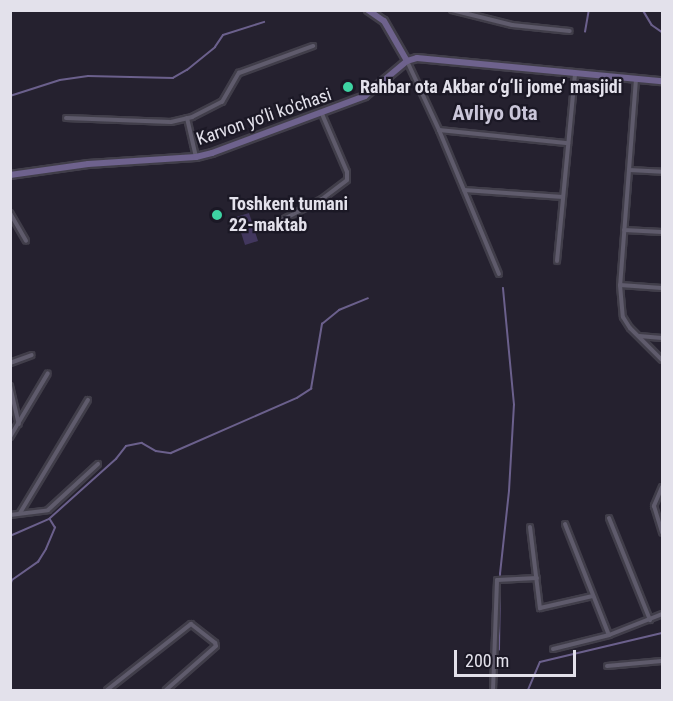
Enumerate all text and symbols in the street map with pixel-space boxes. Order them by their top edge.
place label: Rahbar ota Akbar o‘g‘li jome’ masjidi [360,76,622,98]
marker: Rahbar ota Akbar o‘g‘li jome’ masjidi [341,80,355,94]
street label: Karvon yo‘li ko'chasi [194,84,334,150]
district label: Avliyo Ota [452,100,538,126]
place label: Toshkent tumani 22-maktab [229,194,348,236]
marker: Toshkent tumani 22-maktab [210,208,224,222]
scale bar [457,638,578,676]
text: 200 m [465,650,509,671]

